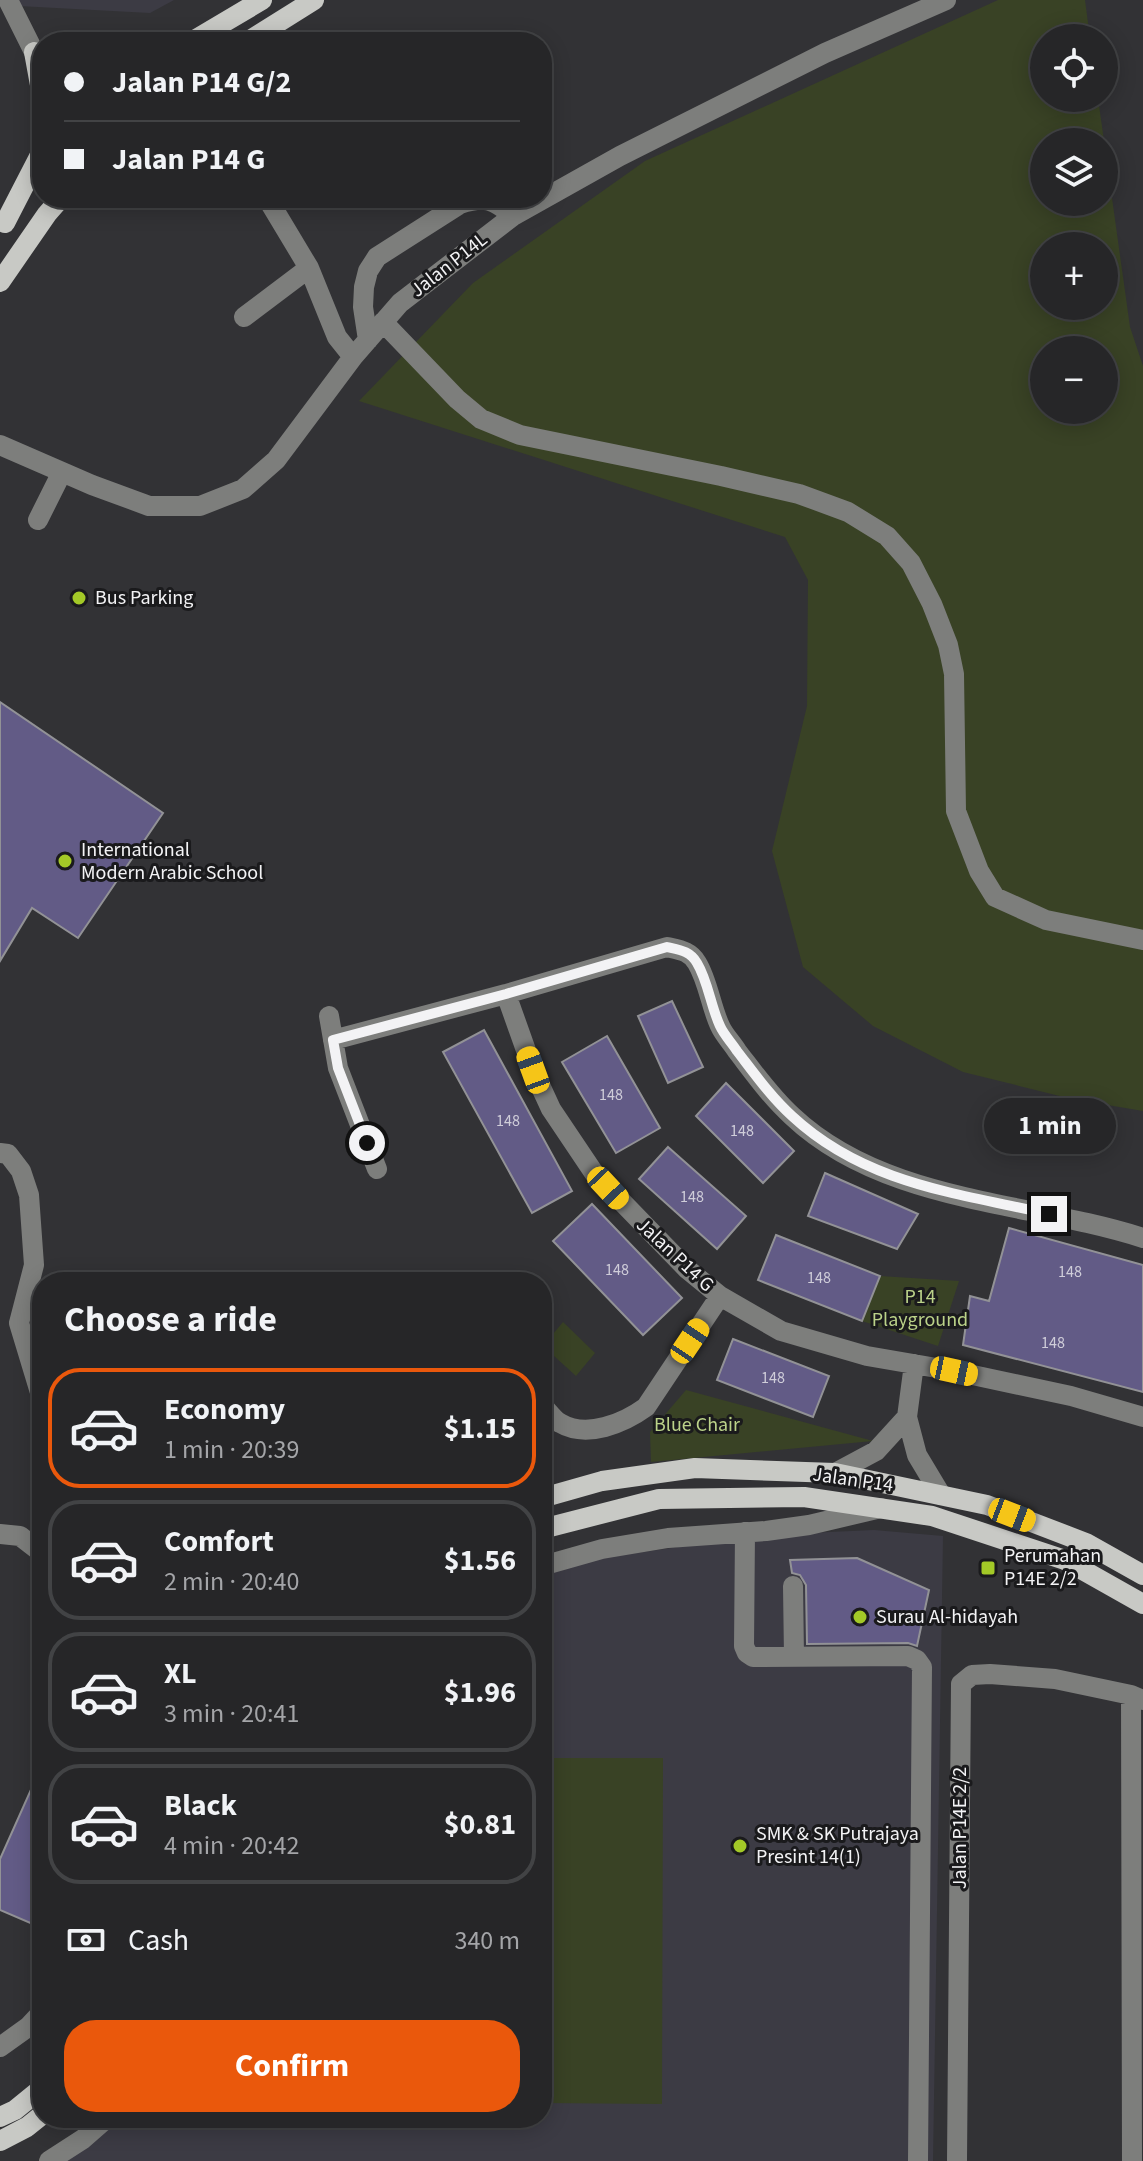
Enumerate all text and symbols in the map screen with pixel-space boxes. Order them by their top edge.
map controls [1030,24,1118,424]
button: locate [1030,24,1118,112]
text: Jalan P14 G/2 [112,61,291,104]
button: layers [1030,128,1118,216]
text: Jalan P14 G [112,138,265,181]
street label: Jalan P14L [405,226,494,304]
button: + [1030,232,1118,320]
button: − [1030,336,1118,424]
place label: Bus Parking [95,584,193,612]
marker: Bus Parking [70,589,88,607]
place label: International Modern Arabic School [81,836,263,887]
marker: International Modern Arabic School [56,852,74,870]
car [514,1043,552,1097]
house number: 148 [599,1084,623,1106]
callout: 1 min [983,1098,1115,1154]
text: 1 min [1018,1107,1082,1144]
house number: 148 [496,1110,520,1132]
house number: 148 [730,1120,754,1142]
route start [349,1125,385,1161]
car [583,1162,633,1214]
house number: 148 [680,1186,704,1208]
route end [1031,1196,1067,1232]
street label: Jalan P14 G [630,1212,720,1298]
house number: 148 [605,1259,629,1281]
house number: 148 [1058,1261,1082,1283]
house number: 148 [807,1267,831,1289]
park label: P14 Playground [872,1283,968,1334]
text: Choose a ride [64,1294,277,1345]
car [667,1314,713,1368]
house number: 148 [1041,1332,1065,1354]
car [928,1354,980,1388]
house number: 148 [761,1367,785,1389]
text: Economy [164,1388,285,1431]
icon: car [68,1392,140,1464]
text: $1.15 [444,1407,516,1450]
park label: Blue Chair [654,1411,740,1439]
text: 1 min · 20:39 [164,1431,299,1468]
street label: Jalan P14 [811,1461,895,1500]
car [985,1495,1039,1535]
text: Comfort [164,1520,274,1563]
icon: car [68,1524,140,1596]
text: $1.56 [444,1539,516,1582]
place label: Perumahan P14E 2/2 [1004,1542,1101,1593]
marker: Perumahan P14E 2/2 [979,1559,997,1577]
text: 2 min · 20:40 [164,1563,299,1600]
place label: Surau Al-hidayah [876,1603,1018,1631]
marker: Surau Al-hidayah [851,1608,869,1626]
text: XL [164,1652,197,1695]
icon: car [68,1656,140,1728]
text: $1.96 [444,1671,516,1714]
text: 3 min · 20:41 [164,1695,299,1732]
street label: Jalan P14E 2/2 [946,1767,974,1889]
text: Black [164,1784,237,1827]
icon: car [68,1788,140,1860]
text: $0.81 [444,1803,516,1846]
place label: SMK & SK Putrajaya Presint 14(1) [756,1820,919,1871]
text: 4 min · 20:42 [164,1827,299,1864]
marker: SMK & SK Putrajaya Presint 14(1) [731,1837,749,1855]
icon: cash [64,1918,108,1962]
text: Cash [128,1919,189,1962]
text: 340 m [454,1922,520,1959]
button: Confirm [64,2020,520,2112]

